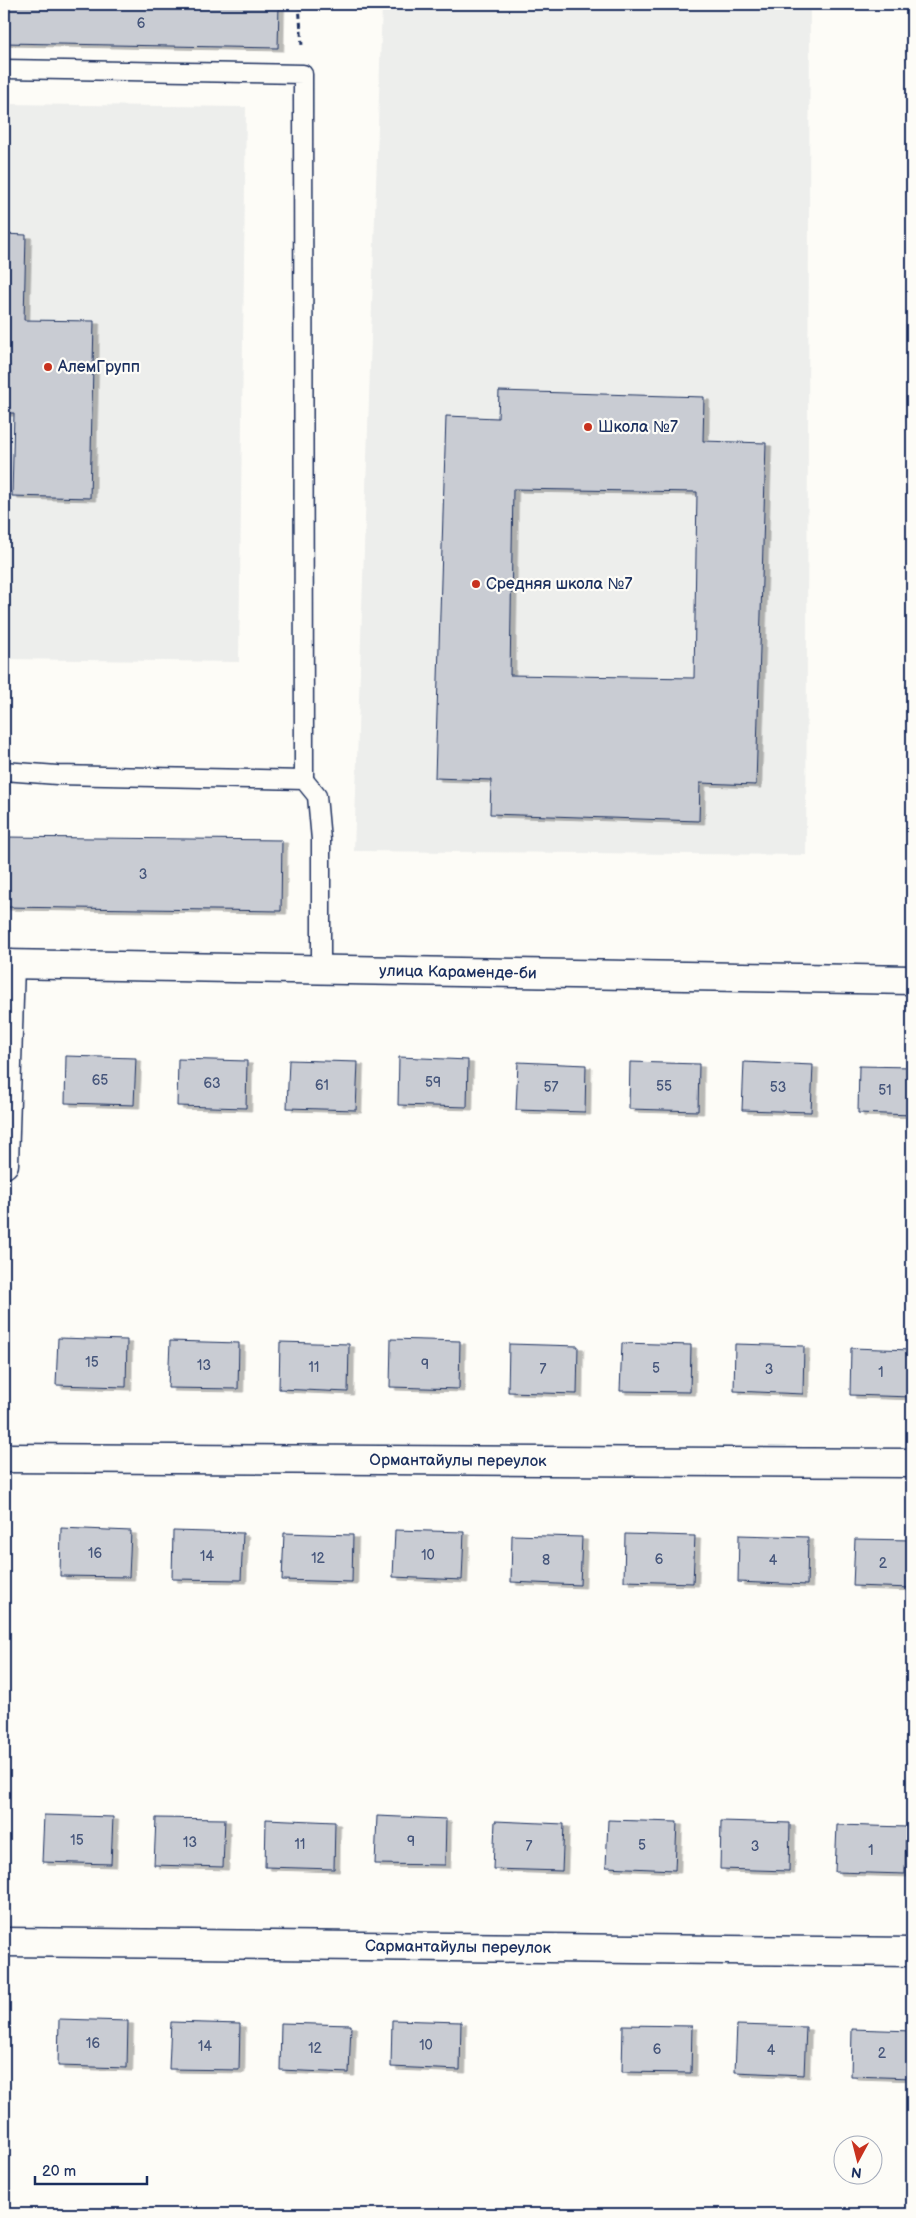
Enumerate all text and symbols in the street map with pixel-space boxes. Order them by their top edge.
house number: 6 [137,15,146,32]
place label: АлемГрупп [57,358,140,377]
marker: АлемГрупп [42,361,54,373]
place label: Школа №7 [598,418,678,437]
marker: Школа №7 [582,421,594,433]
place label: Средняя школа №7 [486,575,632,594]
marker: Средняя школа №7 [470,578,482,590]
house number: 3 [139,866,147,883]
street label: улица Караменде-би [379,961,537,983]
house number: 65 [92,1072,108,1089]
house number: 59 [425,1074,441,1091]
house number: 63 [203,1075,221,1092]
house number: 61 [315,1077,329,1094]
house number: 55 [656,1078,672,1095]
house number: 57 [544,1079,559,1096]
house number: 53 [770,1079,786,1096]
house number: 51 [878,1082,892,1099]
house number: 15 [85,1354,99,1371]
house number: 9 [421,1356,429,1373]
house number: 13 [197,1357,211,1374]
house number: 11 [309,1359,319,1376]
house number: 5 [652,1360,660,1377]
house number: 7 [540,1361,547,1378]
house number: 3 [765,1361,773,1378]
house number: 1 [878,1364,884,1381]
street label: Ормантайулы переулок [369,1451,547,1470]
house number: 16 [88,1545,102,1562]
house number: 10 [421,1547,435,1564]
house number: 14 [200,1548,214,1565]
house number: 12 [311,1550,326,1567]
house number: 6 [655,1551,664,1568]
house number: 8 [542,1552,550,1569]
house number: 4 [769,1552,778,1569]
house number: 2 [879,1555,888,1572]
house number: 15 [70,1832,84,1849]
house number: 9 [407,1833,415,1850]
house number: 13 [183,1834,197,1851]
house number: 11 [295,1836,305,1853]
house number: 5 [638,1837,646,1854]
house number: 7 [526,1838,533,1855]
house number: 3 [751,1838,759,1855]
house number: 1 [868,1842,874,1859]
street label: Сармантайулы переулок [365,1936,552,1958]
house number: 16 [86,2035,100,2052]
house number: 10 [419,2037,433,2054]
house number: 14 [198,2038,212,2055]
house number: 12 [308,2040,323,2057]
house number: 6 [653,2041,662,2058]
house number: 4 [767,2042,776,2059]
house number: 2 [878,2045,887,2062]
north arrow [834,2136,884,2186]
scale bar [35,2153,148,2185]
text: 20 m [42,2162,76,2181]
text: N [850,2163,863,2181]

